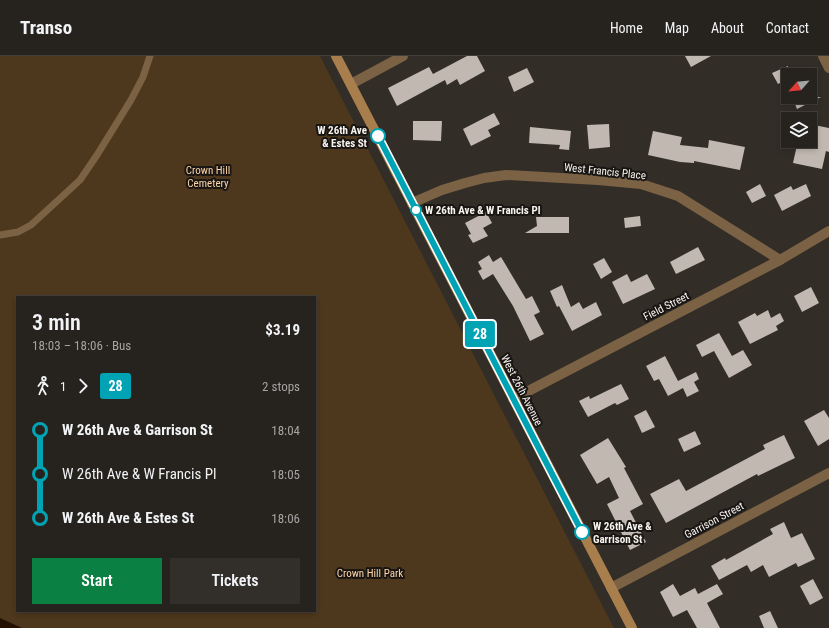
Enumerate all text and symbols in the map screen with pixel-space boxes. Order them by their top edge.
text: Transo [20,16,72,39]
text: Home [610,20,643,36]
text: Map [665,20,689,36]
text: About [711,20,744,36]
text: Contact [766,20,809,36]
north arrow [781,68,817,104]
map controls [781,68,817,148]
button: layers [781,112,817,148]
place label: W 26th Ave & Estes St [317,124,368,150]
marker: W 26th Ave & Estes St [370,128,386,144]
street label: West Francis Place [563,161,647,182]
park label: Crown Hill Cemetery [186,164,230,190]
marker: W 26th Ave & W Francis Pl [410,204,422,216]
place label: W 26th Ave & W Francis Pl [425,204,541,217]
street label: Field Street [641,289,691,323]
text: 3 min [32,310,81,335]
text: $3.19 [265,321,300,339]
line badge: 28 [462,321,498,347]
text: 28 [473,326,487,342]
text: 18:03 – 18:06 · Bus [32,338,131,353]
street label: West 26th Avenue [498,353,545,428]
icon: walk [32,375,54,397]
icon: forward [72,375,94,397]
text: 28 [108,378,123,394]
text: 1 [60,379,66,394]
text: 2 stops [262,379,300,394]
text: W 26th Ave & Garrison St [62,421,213,439]
text: 18:04 [271,423,300,438]
text: W 26th Ave & W Francis Pl [62,465,217,483]
text: 18:05 [271,467,300,482]
street label: Garrison Street [682,499,746,541]
text: W 26th Ave & Estes St [62,509,194,527]
text: 18:06 [271,511,300,526]
place label: W 26th Ave & Garrison St [593,520,652,546]
marker: W 26th Ave & Garrison St [574,524,590,540]
button: Start [32,558,162,604]
button: Tickets [170,558,300,604]
park label: Crown Hill Park [337,567,403,580]

